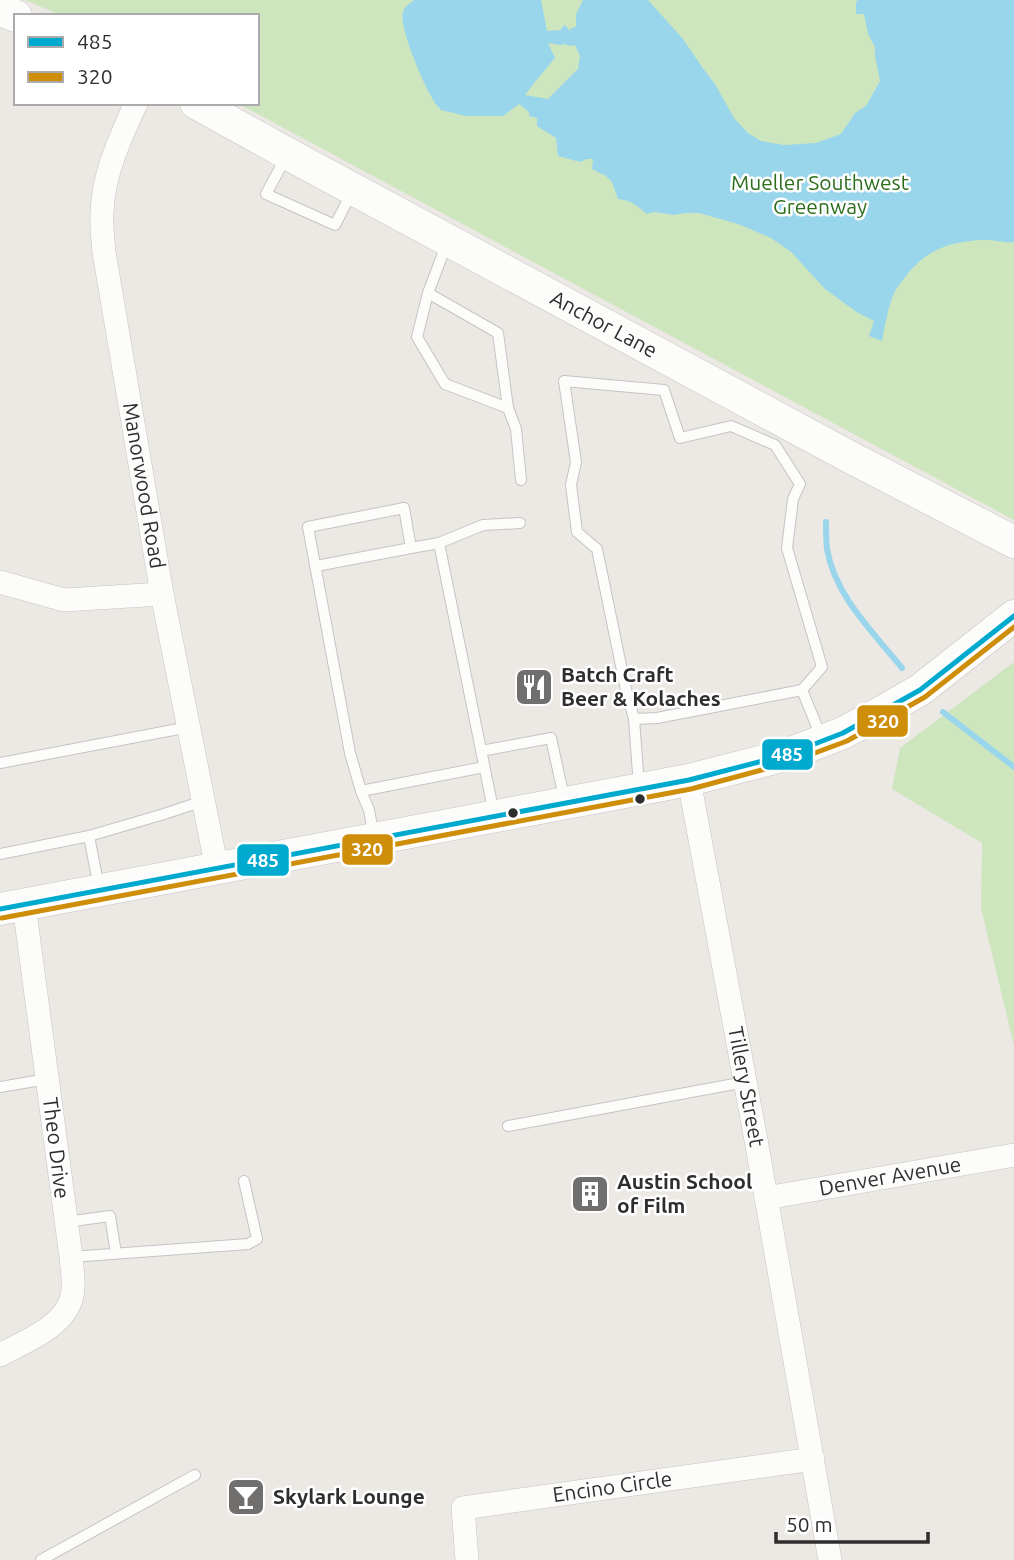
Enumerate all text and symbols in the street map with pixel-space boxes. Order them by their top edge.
legend [14,14,259,105]
text: 485 [77,29,113,53]
text: 320 [77,64,113,88]
park label: Mueller Southwest Greenway [731,170,909,218]
street label: Anchor Lane [547,285,662,362]
street label: Manorwood Road [119,401,170,570]
place label: Batch Craft Beer & Kolaches [561,662,721,710]
restaurant icon: Batch Craft Beer & Kolaches [513,666,555,708]
line badge: 320 [856,704,909,738]
text: 320 [867,710,899,732]
line badge: 485 [761,738,814,771]
text: 485 [771,743,803,765]
unlabelled marker [633,792,647,806]
unlabelled marker [506,806,520,820]
line badge: 320 [341,833,394,866]
text: 320 [351,838,383,860]
line badge: 485 [236,843,290,877]
text: 485 [247,849,279,871]
street label: Tillery Street [724,1024,770,1149]
street label: Theo Drive [39,1096,75,1200]
street label: Denver Avenue [817,1151,963,1200]
place label: Austin School of Film [617,1169,752,1217]
building icon: Austin School of Film [569,1173,611,1215]
street label: Encino Circle [551,1466,674,1506]
bar icon: Skylark Lounge [225,1476,267,1518]
place label: Skylark Lounge [273,1484,425,1508]
scale bar [776,1500,928,1544]
text: 50 m [786,1512,833,1536]

